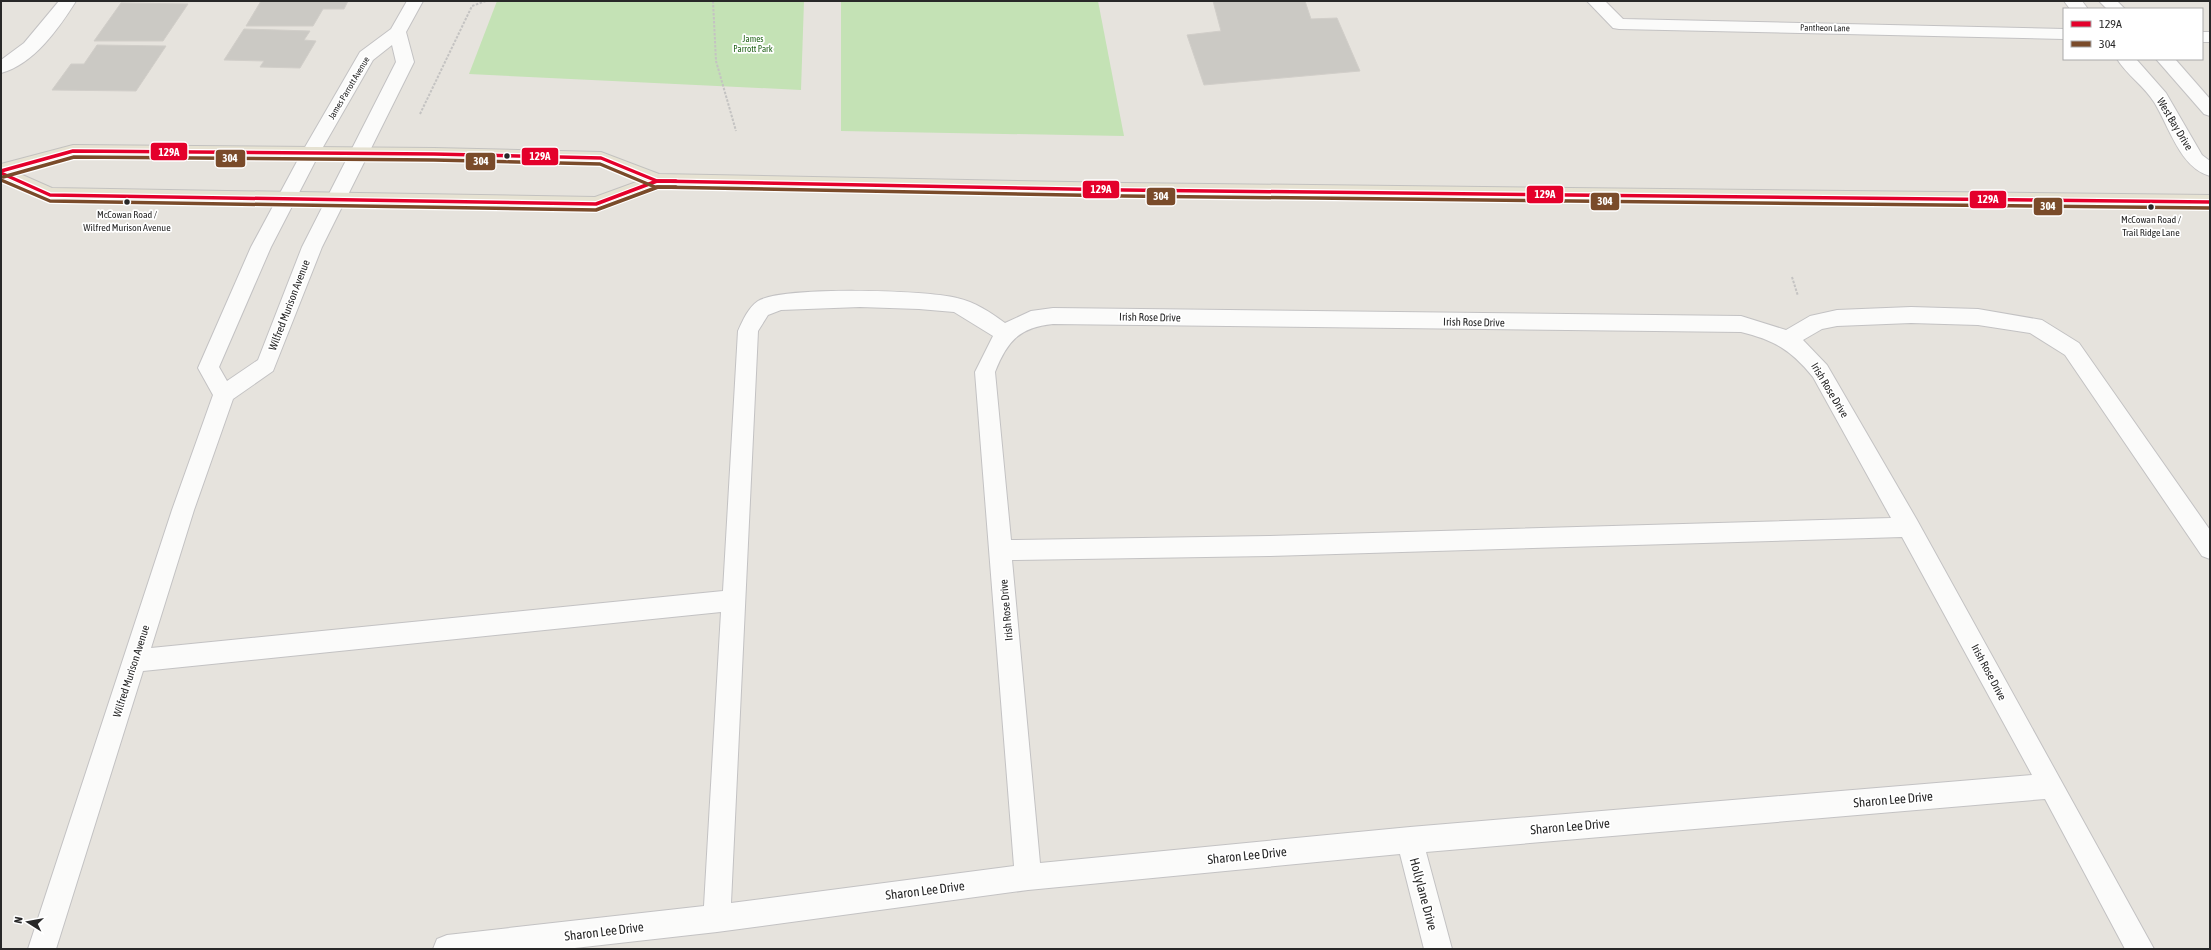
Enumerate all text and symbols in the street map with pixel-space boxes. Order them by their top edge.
legend [2063,8,2203,60]
text: 129A [2099,17,2122,31]
street label: Pantheon Lane [1800,23,1850,33]
park label: James Parrott Park [733,34,773,54]
text: 304 [2099,37,2116,51]
street label: James Parrott Avenue [326,55,372,121]
street label: West Bay Drive [2155,96,2195,152]
line badge: 129A [150,142,188,161]
text: 129A [159,146,180,158]
line badge: 129A [521,147,559,166]
line badge: 304 [215,149,246,168]
text: 129A [530,150,551,162]
unlabelled marker [502,151,512,161]
text: 304 [222,152,238,164]
line badge: 304 [465,152,496,171]
text: 304 [473,155,489,167]
line badge: 129A [1082,180,1120,199]
text: 129A [1091,183,1112,195]
line badge: 129A [1526,185,1564,204]
line badge: 304 [1146,187,1176,206]
text: 129A [1535,188,1556,200]
text: 304 [1153,190,1169,202]
line badge: 129A [1969,190,2007,209]
line badge: 304 [1590,192,1620,211]
text: 129A [1978,193,1999,205]
text: 304 [1597,195,1613,207]
marker: McCowan Road / Wilfred Murison Avenue [122,197,132,207]
line badge: 304 [2033,197,2063,216]
text: 304 [2040,200,2056,212]
marker: McCowan Road / Trail Ridge Lane [2146,202,2156,212]
place label: McCowan Road / Wilfred Murison Avenue [83,209,171,233]
place label: McCowan Road / Trail Ridge Lane [2121,214,2182,238]
street label: Wilfred Murison Avenue [266,258,312,352]
street label: Irish Rose Drive [1119,310,1181,324]
street label: Irish Rose Drive [1443,315,1505,329]
street label: Irish Rose Drive [1809,360,1851,420]
street label: Irish Rose Drive [997,579,1015,641]
street label: Wilfred Murison Avenue [110,623,152,719]
street label: Irish Rose Drive [1969,642,2009,702]
street label: Sharon Lee Drive [1853,789,1933,810]
street label: Sharon Lee Drive [1530,816,1610,837]
street label: Sharon Lee Drive [1207,844,1288,867]
street label: Hollylane Drive [1407,856,1440,932]
street label: Sharon Lee Drive [885,878,966,903]
north arrow [8,902,48,942]
text: N [12,916,25,924]
street label: Sharon Lee Drive [564,919,645,944]

